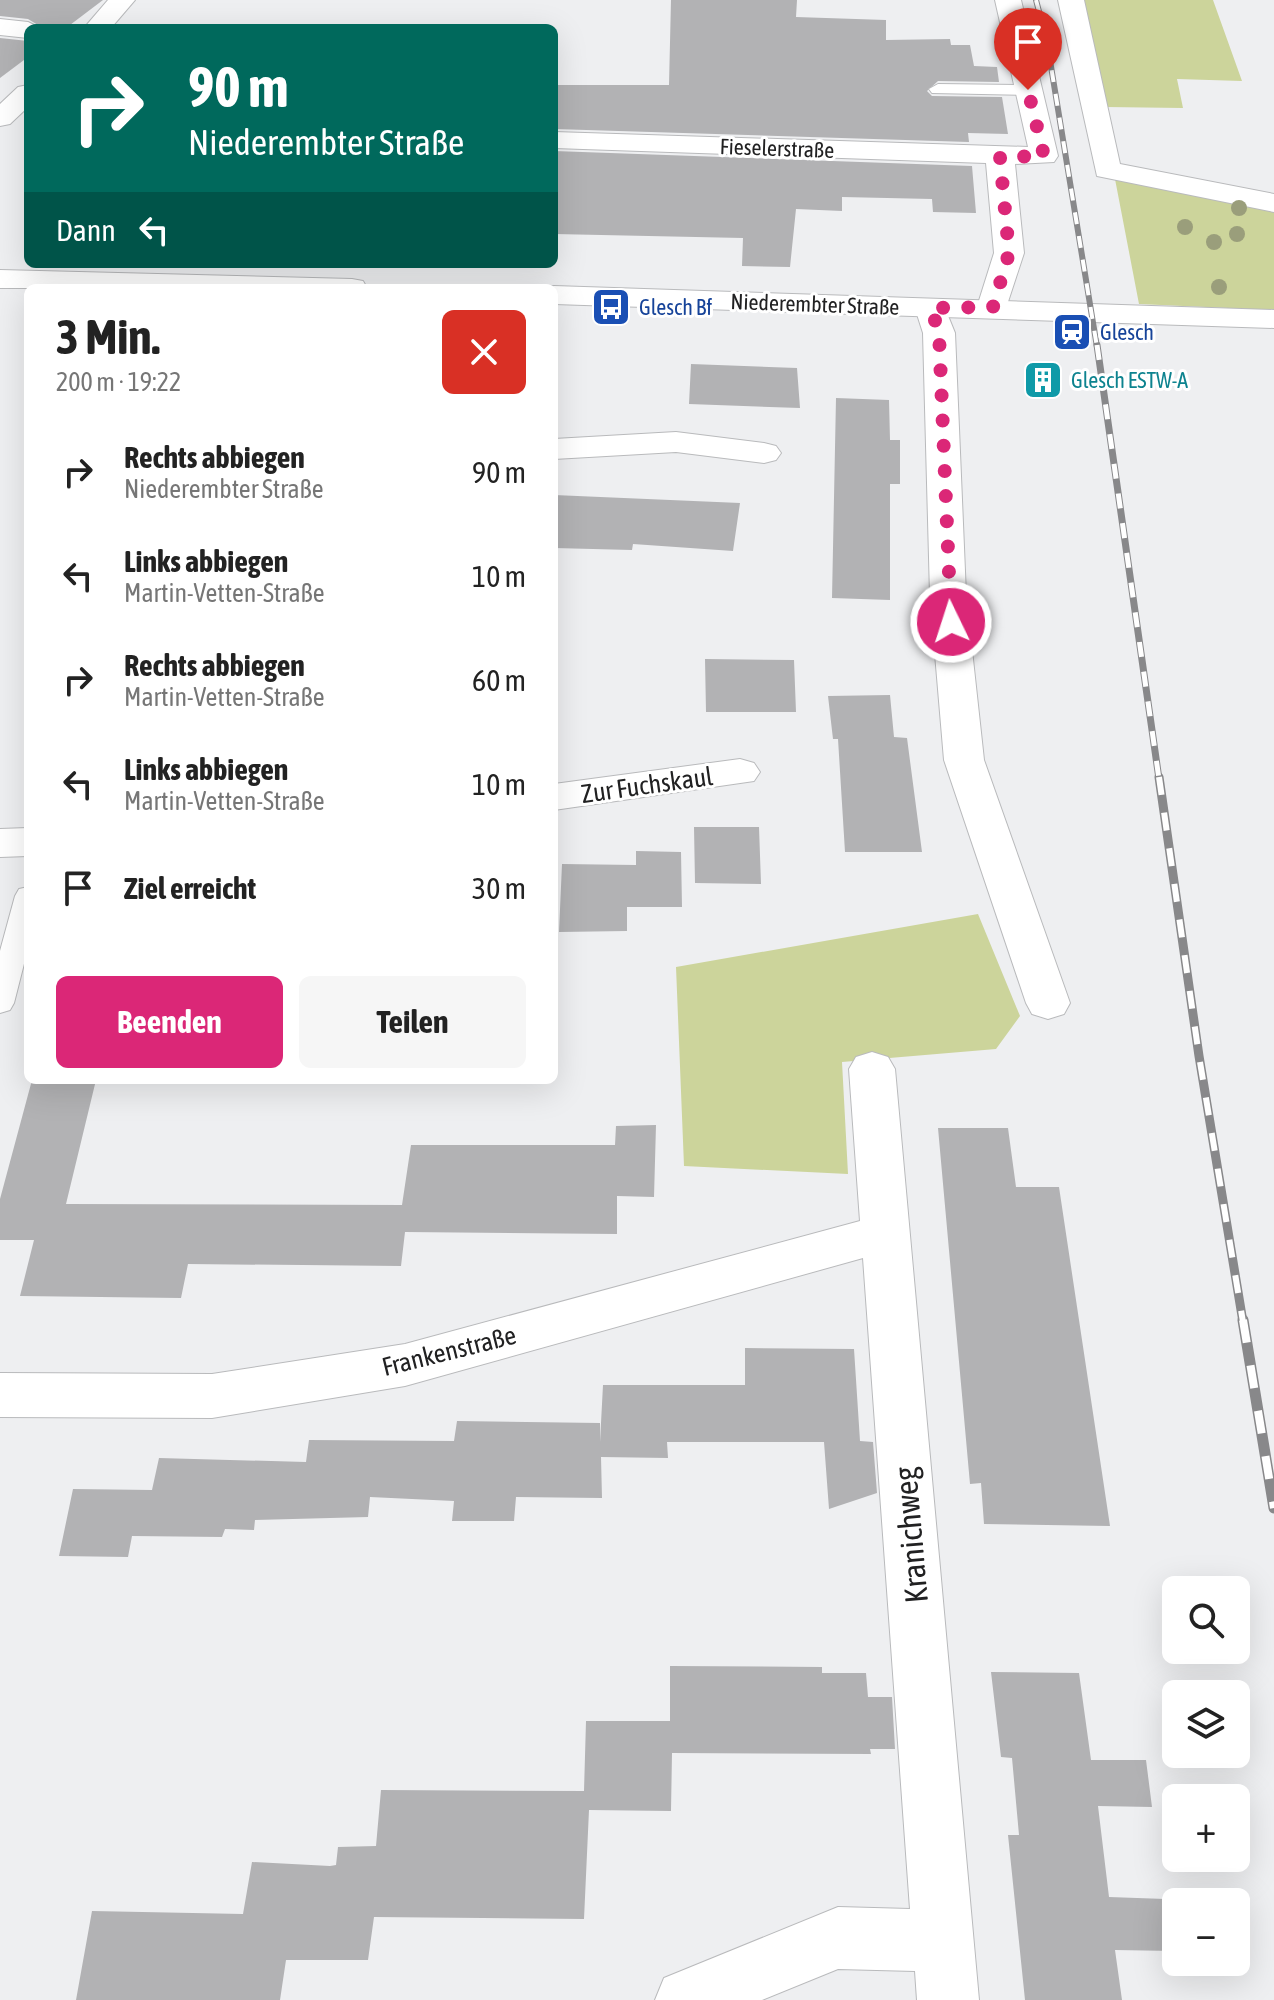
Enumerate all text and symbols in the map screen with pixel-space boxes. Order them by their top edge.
pin [994,8,1062,90]
icon: arrive [1006,20,1050,64]
text: 90 m [188,55,289,119]
icon: right [56,56,160,160]
text: Niederembter Straße [188,121,464,163]
street label: Fieselerstraße [719,133,835,163]
icon: left [132,208,176,252]
text: Dann [56,213,116,247]
bus stop icon: Glesch Bf [590,286,632,328]
street label: Niederembter Straße [730,288,900,320]
place label: Glesch Bf [639,294,712,320]
text: 3 Min. [56,309,160,364]
button: close [442,310,526,394]
station icon: Glesch [1051,311,1093,353]
place label: Glesch [1100,319,1154,345]
building icon: Glesch ESTW-A [1022,359,1064,401]
text: 200 m · 19:22 [56,367,181,397]
place label: Glesch ESTW-A [1071,367,1188,393]
text: Rechts abbiegen [124,440,305,474]
icon: right [56,450,100,494]
text: 90 m [472,455,526,489]
text: Niederembter Straße [124,474,324,504]
text: Links abbiegen [124,544,288,578]
icon: left [56,554,100,598]
text: 10 m [472,559,526,593]
text: Martin-Vetten-Straße [124,578,325,608]
position arrow [909,580,993,664]
text: Rechts abbiegen [124,648,305,682]
icon: right [56,658,100,702]
text: 60 m [472,663,526,697]
text: Martin-Vetten-Straße [124,682,325,712]
text: Links abbiegen [124,752,288,786]
street label: Zur Fuchskaul [579,761,715,809]
icon: left [56,762,100,806]
text: 10 m [472,767,526,801]
text: Martin-Vetten-Straße [124,786,325,816]
icon: arrive [56,866,100,910]
text: Ziel erreicht [124,871,256,905]
text: 30 m [472,871,526,905]
button: Beenden [56,976,283,1068]
button: Teilen [299,976,526,1068]
street label: Frankenstraße [379,1320,519,1382]
street label: Kranichweg [886,1465,935,1605]
map controls [1162,1576,1250,1976]
button: search [1162,1576,1250,1664]
button: layers [1162,1680,1250,1768]
button: + [1162,1784,1250,1872]
button: − [1162,1888,1250,1976]

